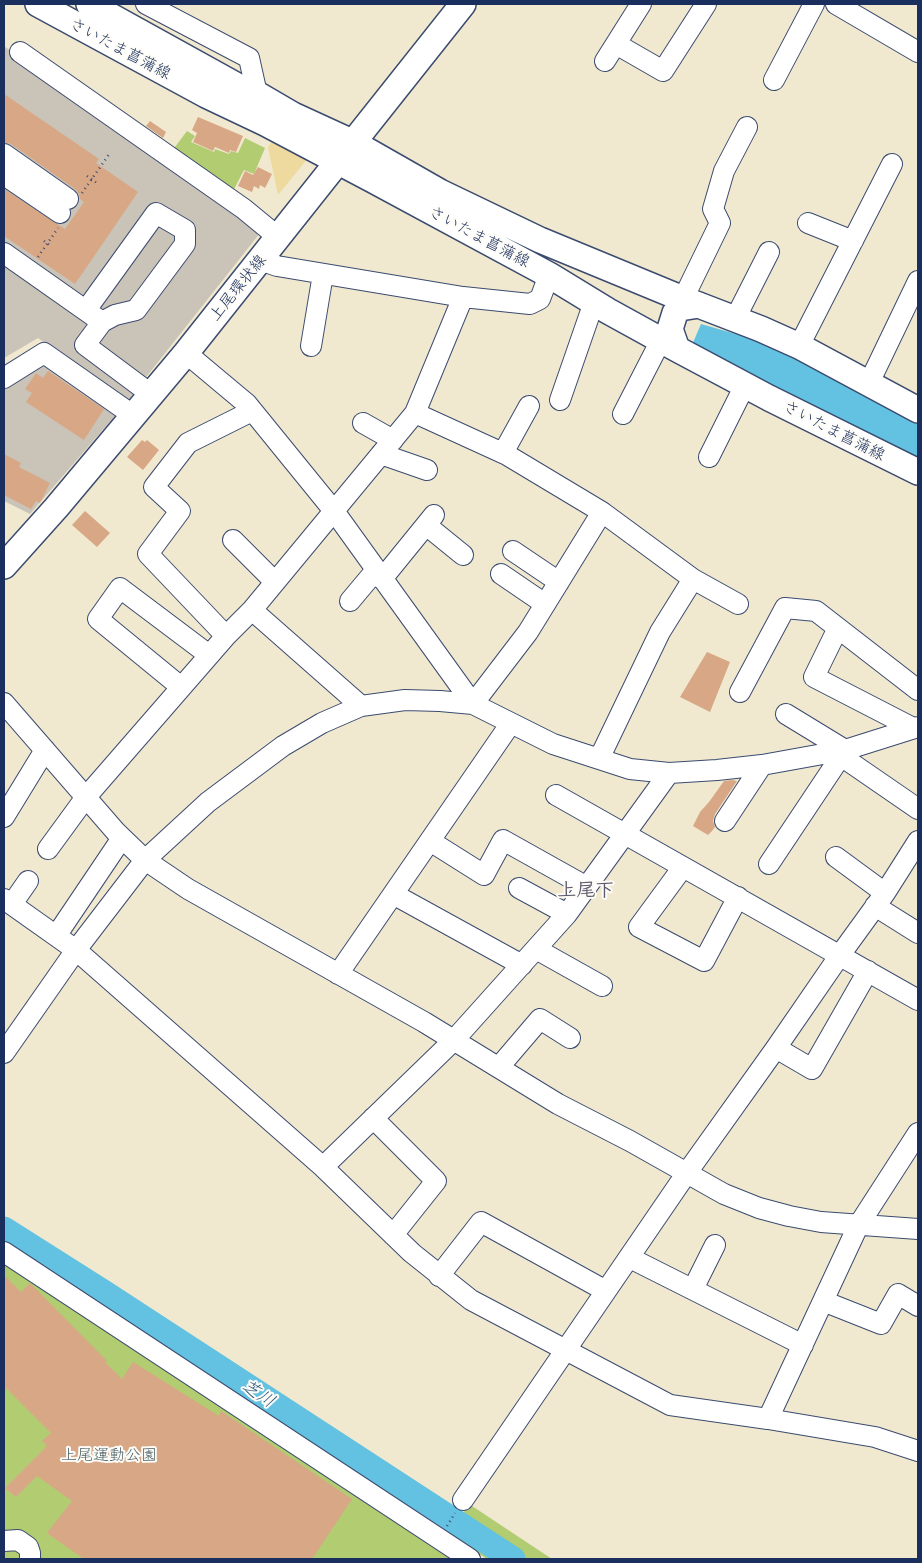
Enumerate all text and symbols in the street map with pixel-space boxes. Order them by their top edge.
street label: さいたま菖蒲線 [66,14,174,84]
street label: さいたま菖蒲線 [425,202,533,272]
street label: 上尾環状線 [205,251,271,325]
street label: さいたま菖蒲線 [780,397,888,465]
district label: 上尾下 [558,880,614,902]
water label: 芝川 [237,1375,279,1413]
park label: 上尾運動公園 [61,1445,157,1465]

